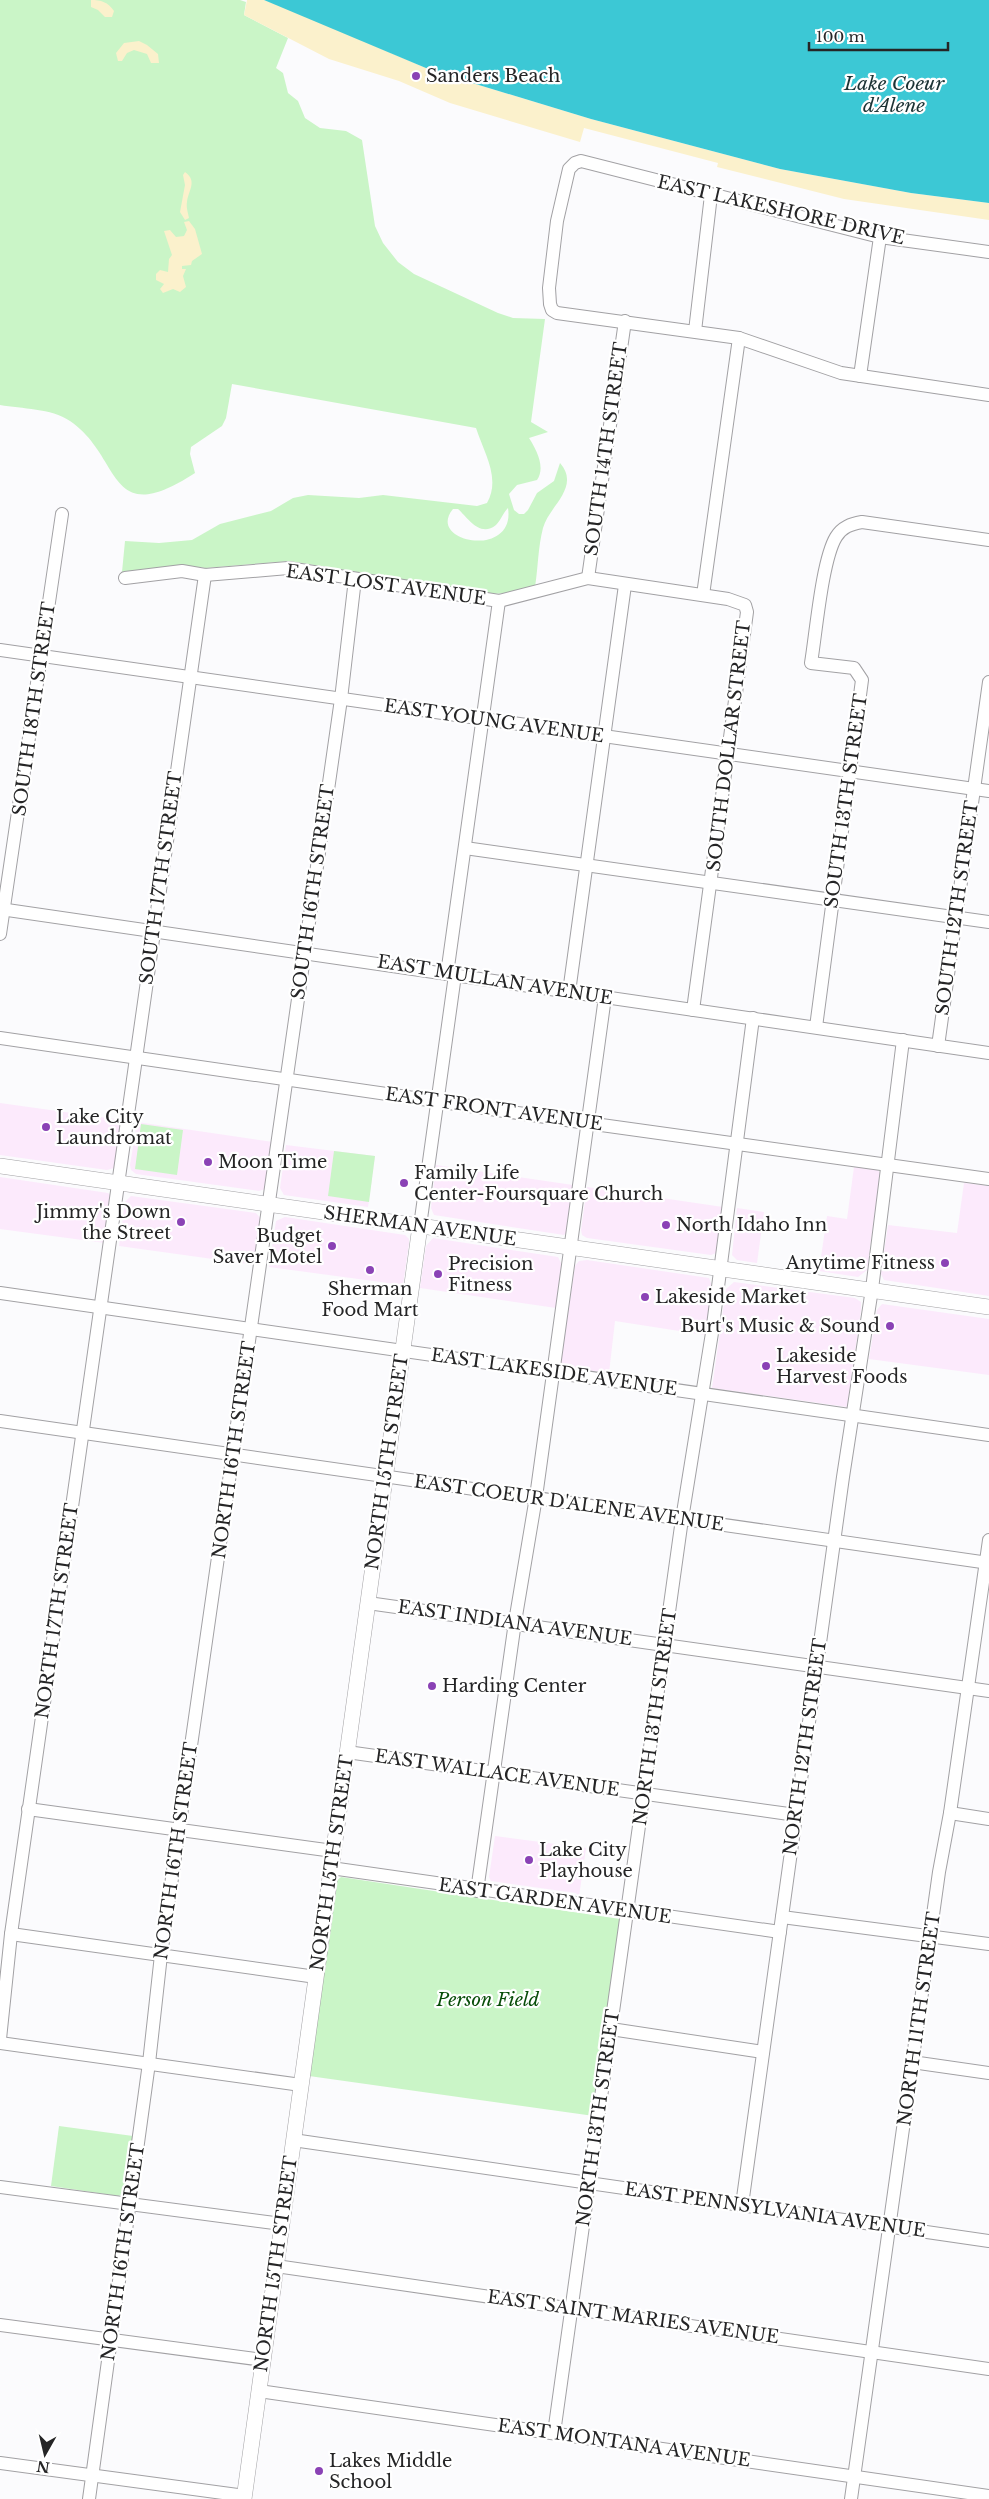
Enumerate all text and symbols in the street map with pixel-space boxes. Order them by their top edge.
scale bar [809,20,948,52]
text: 100 m [816,27,865,46]
place label: Sanders Beach [426,65,561,87]
marker: Sanders Beach [410,70,422,82]
water label: Lake Coeur d'Alene [843,72,945,117]
street label: EAST LAKESHORE DRIVE [655,171,907,249]
street label: SOUTH 14TH STREET [580,340,632,557]
street label: EAST LOST AVENUE [285,560,487,610]
street label: SOUTH 18TH STREET [8,600,60,818]
street label: SOUTH DOLLAR STREET [703,619,755,873]
street label: SOUTH 13TH STREET [820,692,872,910]
street label: EAST YOUNG AVENUE [383,695,605,747]
street label: SOUTH 17TH STREET [135,770,187,986]
street label: SOUTH 16TH STREET [287,783,339,1001]
street label: SOUTH 12TH STREET [931,799,983,1017]
street label: EAST MULLAN AVENUE [376,951,614,1009]
street label: EAST FRONT AVENUE [384,1083,604,1135]
place label: Lake City Laundromat [56,1106,172,1149]
marker: Lake City Laundromat [40,1121,52,1133]
place label: Moon Time [218,1151,327,1173]
marker: Moon Time [202,1156,214,1168]
place label: Family Life Center-Foursquare Church [414,1162,663,1205]
marker: Family Life Center-Foursquare Church [398,1177,410,1189]
place label: Jimmy's Down the Street [34,1201,171,1244]
street label: SHERMAN AVENUE [322,1202,518,1250]
place label: North Idaho Inn [676,1214,827,1236]
marker: Jimmy's Down the Street [175,1216,187,1228]
marker: North Idaho Inn [660,1219,672,1231]
place label: Budget Saver Motel [213,1225,322,1268]
marker: Budget Saver Motel [326,1240,338,1252]
place label: Anytime Fitness [785,1252,935,1274]
place label: Precision Fitness [448,1253,533,1296]
marker: Anytime Fitness [939,1257,951,1269]
marker: Sherman Food Mart [364,1264,376,1276]
marker: Precision Fitness [432,1268,444,1280]
place label: Sherman Food Mart [321,1278,419,1321]
place label: Lakeside Market [655,1286,807,1308]
marker: Lakeside Market [639,1291,651,1303]
place label: Burt's Music & Sound [680,1315,880,1337]
marker: Burt's Music & Sound [884,1320,896,1332]
street label: NORTH 16TH STREET [208,1339,260,1560]
street label: EAST LAKESIDE AVENUE [429,1344,679,1400]
place label: Lakeside Harvest Foods [776,1345,907,1388]
street label: NORTH 15TH STREET [361,1352,413,1572]
marker: Lakeside Harvest Foods [760,1360,772,1372]
street label: EAST COEUR D'ALENE AVENUE [413,1470,725,1536]
street label: NORTH 17TH STREET [31,1501,83,1720]
street label: EAST INDIANA AVENUE [396,1596,634,1650]
street label: NORTH 13TH STREET [629,1607,681,1827]
street label: NORTH 12TH STREET [779,1637,831,1857]
place label: Harding Center [442,1675,587,1697]
marker: Harding Center [426,1680,438,1692]
street label: NORTH 16TH STREET [150,1740,202,1961]
street label: EAST WALLACE AVENUE [373,1745,621,1801]
street label: NORTH 15TH STREET [306,1753,358,1973]
place label: Lake City Playhouse [539,1839,633,1882]
marker: Lake City Playhouse [523,1854,535,1866]
street label: EAST GARDEN AVENUE [437,1874,673,1928]
street label: NORTH 11TH STREET [893,1910,945,2127]
park label: Person Field [436,1989,540,2011]
street label: NORTH 13TH STREET [572,2008,624,2228]
street label: NORTH 16TH STREET [97,2141,149,2362]
street label: NORTH 15TH STREET [250,2154,302,2374]
street label: EAST PENNSYLVANIA AVENUE [623,2178,927,2242]
street label: EAST SAINT MARIES AVENUE [486,2286,780,2348]
street label: EAST MONTANA AVENUE [496,2414,752,2472]
north arrow [20,2429,70,2479]
place label: Lakes Middle School [329,2450,452,2493]
text: N [35,2457,51,2477]
marker: Lakes Middle School [313,2465,325,2477]

